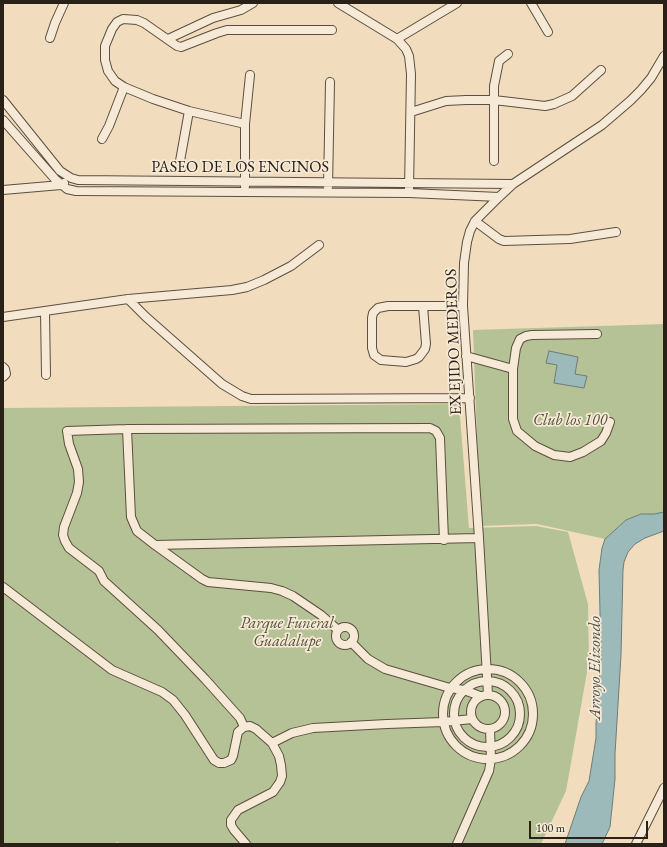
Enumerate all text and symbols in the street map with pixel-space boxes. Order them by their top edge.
street label: PASEO DE LOS ENCINOS [151,158,329,178]
street label: EX EJIDO MEDEROS [442,268,466,416]
park label: Club los 100 [533,411,607,431]
park label: Parque Funeral Guadalupe [240,614,334,652]
water label: Arroyo Elizondo [585,616,605,720]
scale bar [531,813,650,839]
text: 100 m [536,820,565,836]

